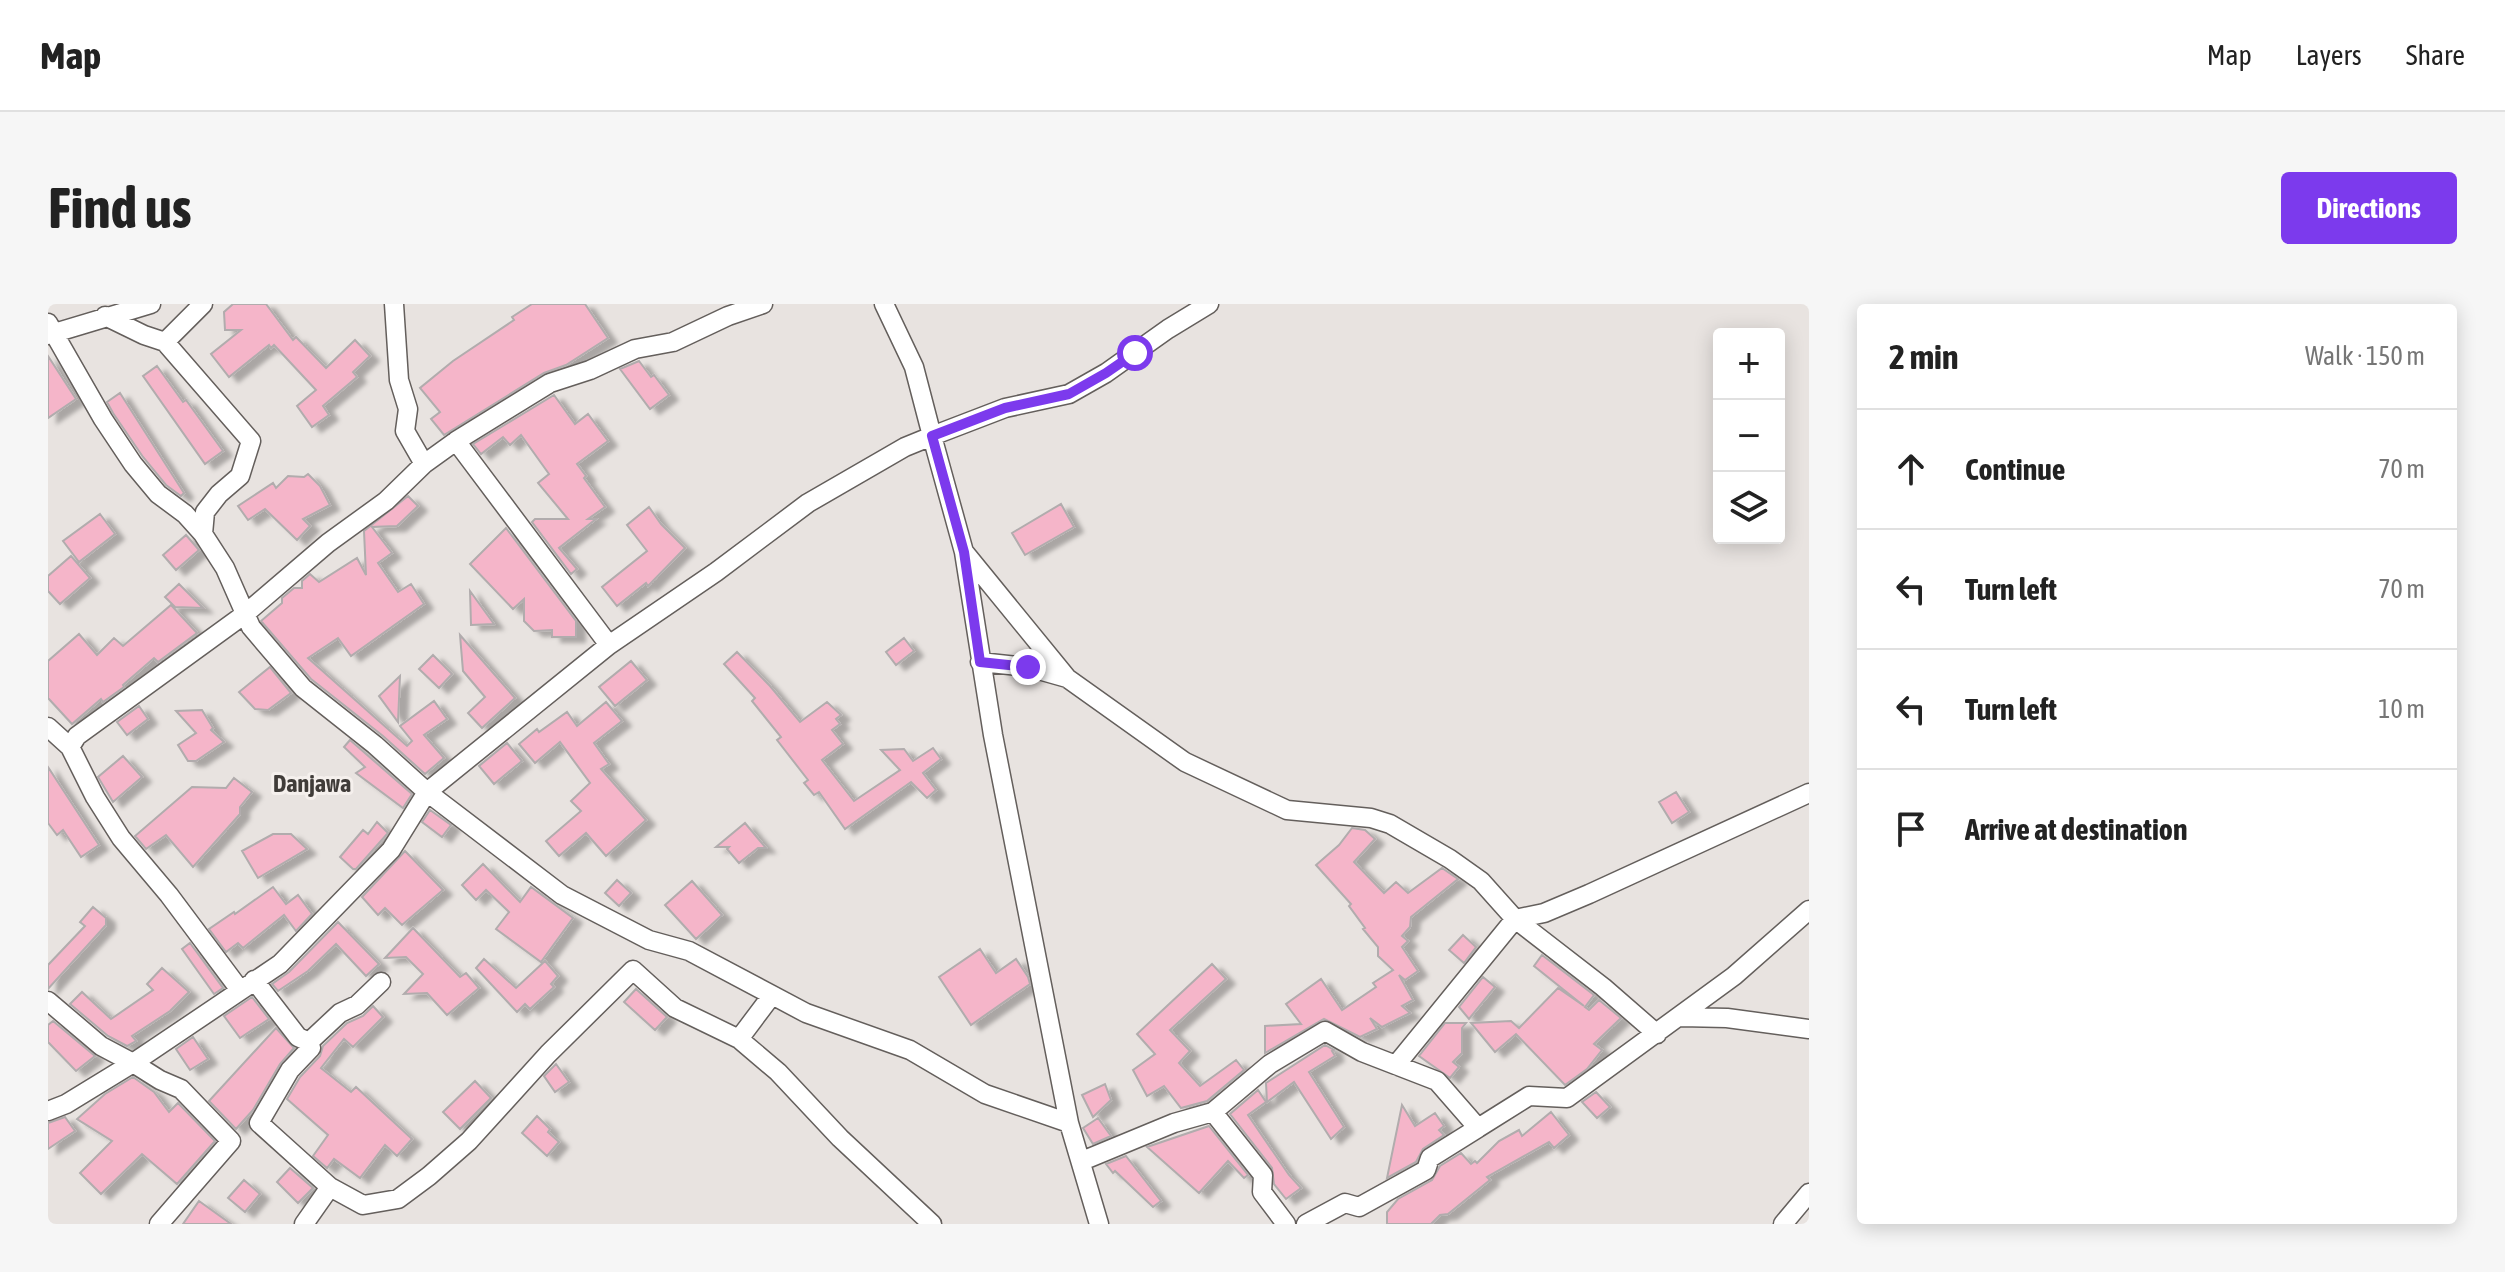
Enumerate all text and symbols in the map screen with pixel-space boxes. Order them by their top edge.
text: Map [40,34,101,77]
text: Map [2207,39,2252,71]
text: Layers [2296,39,2362,71]
text: Share [2406,39,2465,71]
button: Directions [2281,172,2457,244]
text: Find us [48,176,192,240]
map controls [1713,328,1785,544]
button: + [1713,328,1785,400]
route start [1117,335,1153,371]
text: 2 min [1889,337,1958,376]
text: Walk · 150 m [2305,341,2425,371]
button: − [1713,400,1785,472]
icon: ahead [1889,447,1933,491]
text: Continue [1965,452,2065,486]
text: 70 m [2378,454,2425,484]
button: layers [1713,472,1785,544]
icon: left [1889,567,1933,611]
text: Turn left [1965,572,2057,606]
text: 70 m [2378,574,2425,604]
route end [1010,649,1046,685]
icon: left [1889,687,1933,731]
text: Turn left [1965,692,2057,726]
text: 10 m [2378,694,2425,724]
district label: Danjawa [273,770,351,797]
icon: arrive [1889,807,1933,851]
text: Arrive at destination [1965,812,2187,846]

